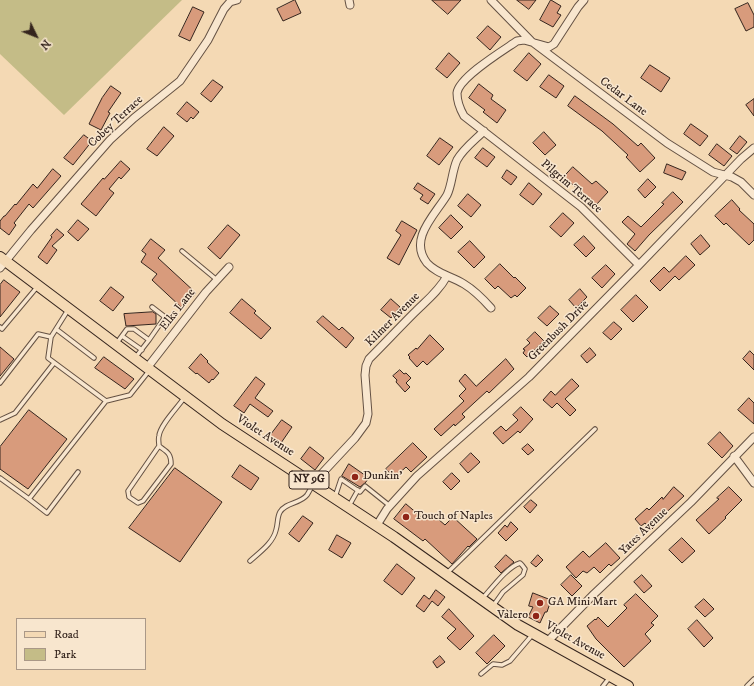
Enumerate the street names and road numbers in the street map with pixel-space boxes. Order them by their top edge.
street label: Cedar Lane [596,74,650,120]
street label: Cobey Terrace [86,93,146,151]
street label: Pilgrim Terrace [537,157,605,217]
street label: Elks Lane [157,286,199,334]
street label: Kilmer Avenue [363,290,423,350]
street label: Greenbush Drive [526,298,592,364]
street label: Violet Avenue [233,412,297,460]
road number: NY 9G [289,471,329,489]
street label: Yates Avenue [617,505,671,559]
street label: Violet Avenue [543,619,607,663]

